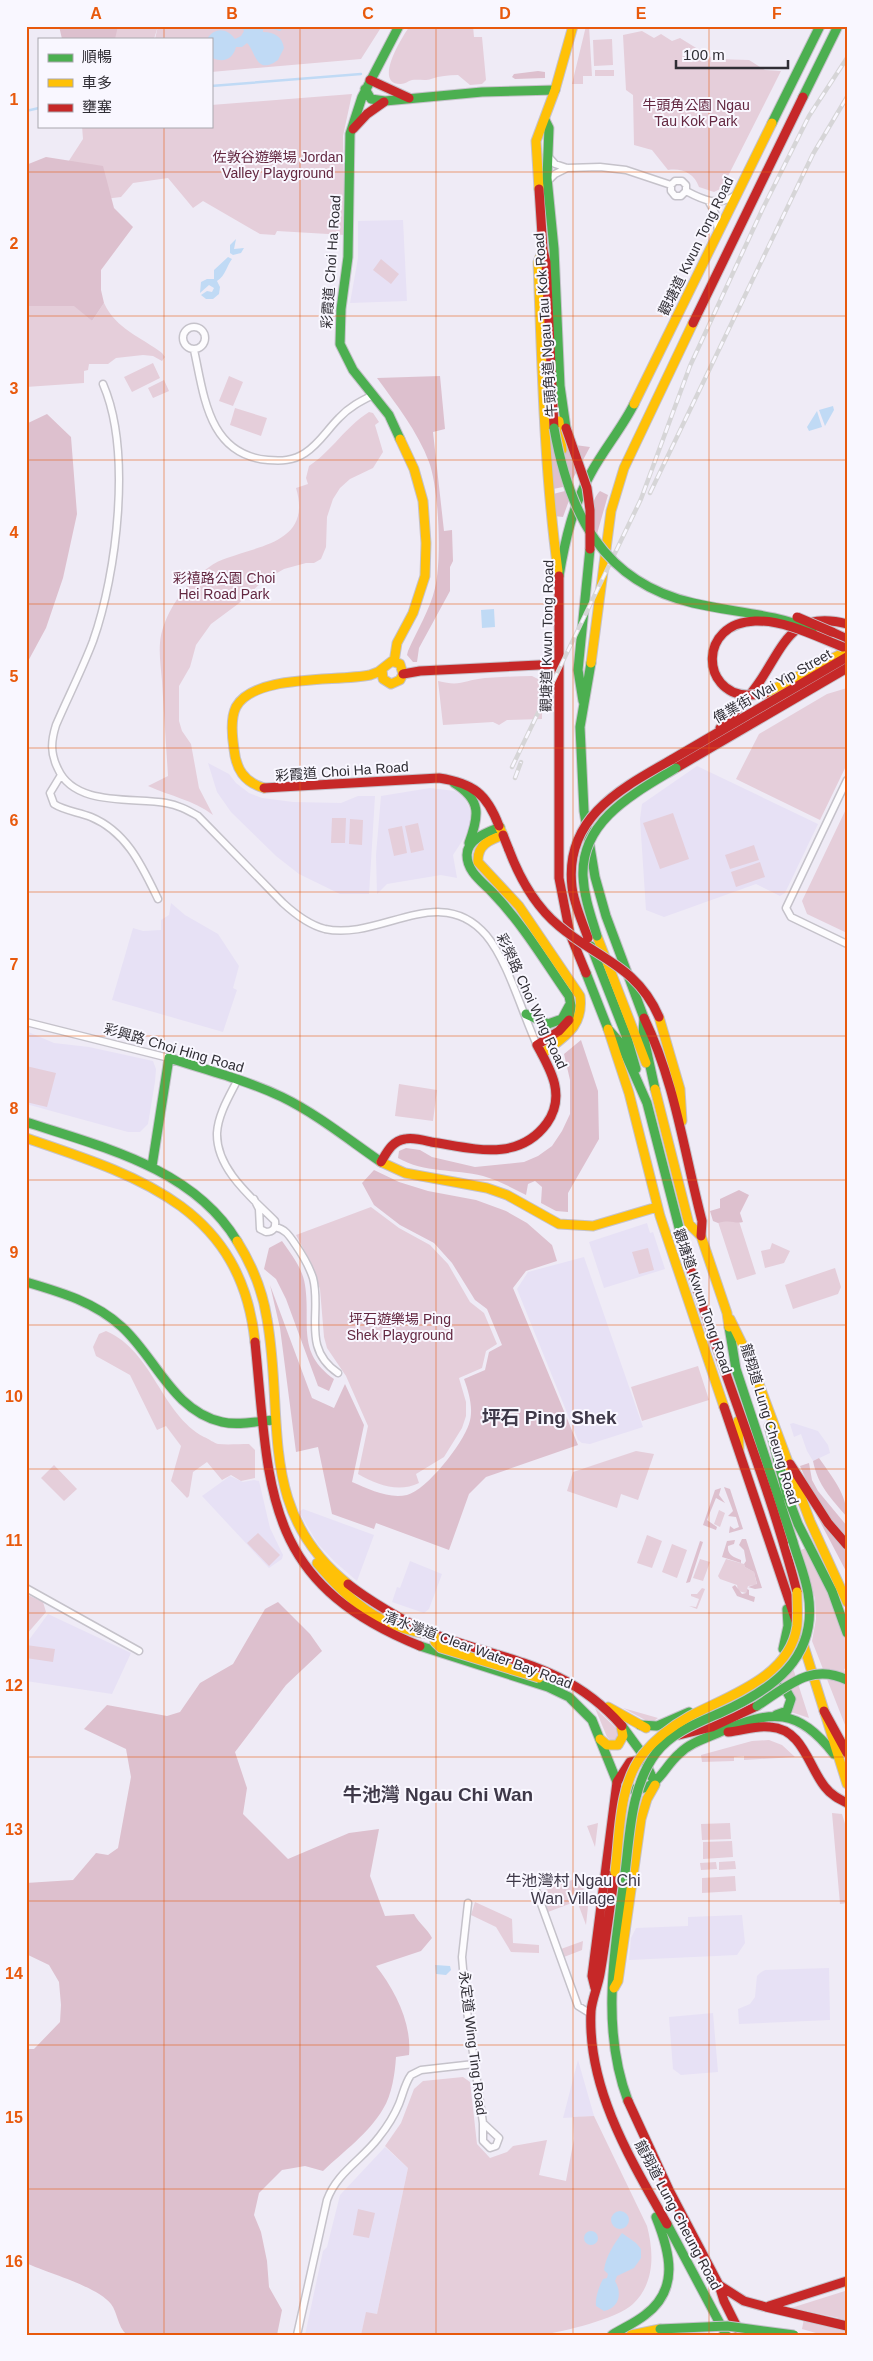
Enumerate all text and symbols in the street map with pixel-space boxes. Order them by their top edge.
text: A [90,5,102,22]
text: B [226,5,238,22]
text: C [362,5,374,22]
text: D [499,5,511,22]
text: E [636,5,647,22]
text: F [772,5,782,22]
legend [38,38,212,128]
scale bar [676,38,788,70]
text: 100 m [683,46,725,63]
text: 順暢 [82,48,112,65]
text: 車多 [82,74,112,91]
text: 1 [10,91,19,108]
park label: 牛頭角公園 Ngau Tau Kok Park [642,97,750,129]
text: 壅塞 [82,98,112,115]
park label: 佐敦谷遊樂場 Jordan Valley Playground [213,149,343,181]
street label: 觀塘道 Kwun Tong Road [655,174,737,318]
street label: 彩霞道 Choi Ha Road [318,195,344,329]
street label: 牛頭角道 Ngau Tau Kok Road [531,232,559,418]
text: 2 [10,235,19,252]
text: 3 [10,380,19,397]
text: 4 [10,524,19,541]
street label: 觀塘道 Kwun Tong Road [538,560,556,712]
park label: 彩禧路公園 Choi Hei Road Park [173,570,275,602]
street label: 偉業街 Wai Yip Street [710,645,834,726]
text: 5 [10,668,19,685]
street label: 彩霞道 Choi Ha Road [275,758,409,784]
text: 6 [10,812,19,829]
street label: 彩榮路 Choi Wing Road [494,931,570,1071]
text: 7 [10,956,19,973]
street label: 彩興路 Choi Hing Road [102,1020,246,1076]
text: 8 [10,1100,19,1117]
street label: 觀塘道 Kwun Tong Road [671,1226,735,1376]
text: 9 [10,1244,19,1261]
park label: 坪石遊樂場 Ping Shek Playground [347,1311,453,1343]
street label: 龍翔道 Lung Cheung Road [738,1342,802,1506]
text: 10 [5,1388,23,1405]
district label: 坪石 Ping Shek [481,1407,617,1428]
text: 11 [6,1532,23,1549]
street label: 清水灣道 Clear Water Bay Road [382,1608,574,1692]
text: 12 [5,1677,23,1694]
district label: 牛池灣 Ngau Chi Wan [343,1784,533,1805]
text: 13 [5,1821,23,1838]
district label: 牛池灣村 Ngau Chi Wan Village [505,1872,641,1907]
text: 14 [5,1965,23,1982]
street label: 永定道 Wing Ting Road [456,1970,490,2116]
text: 15 [5,2109,23,2126]
street label: 龍翔道 Lung Cheung Road [632,2137,724,2293]
text: 16 [5,2253,23,2270]

